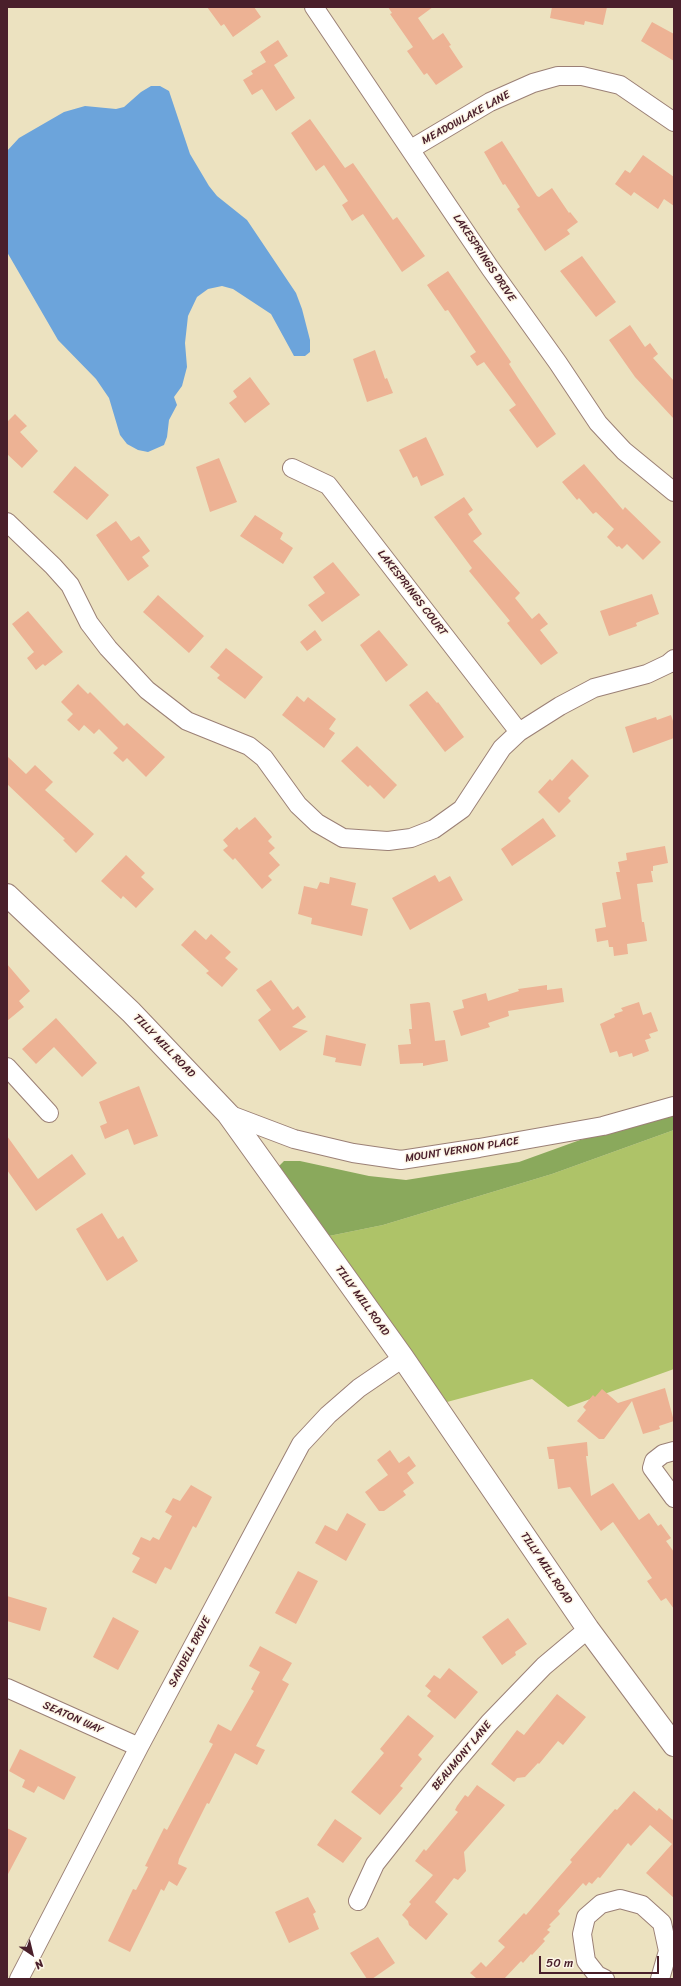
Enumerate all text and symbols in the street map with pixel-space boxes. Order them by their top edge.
street label: MEADOWLAKE LANE [420,88,512,148]
street label: LAKESPRINGS DRIVE [450,212,518,304]
street label: LAKESPRINGS COURT [374,547,450,639]
street label: TILLY MILL ROAD [130,1011,198,1081]
street label: MOUNT VERNON PLACE [404,1134,520,1166]
street label: TILLY MILL ROAD [332,1263,392,1339]
street label: TILLY MILL ROAD [517,1530,575,1606]
street label: SANDELL DRIVE [166,1615,214,1689]
street label: SEATON WAY [41,1699,105,1737]
street label: BEAUMONT LANE [429,1719,495,1793]
north arrow [12,1934,52,1974]
scale bar [541,1948,661,1974]
text: 50 m [546,1952,573,1974]
text: N [31,1954,48,1974]

